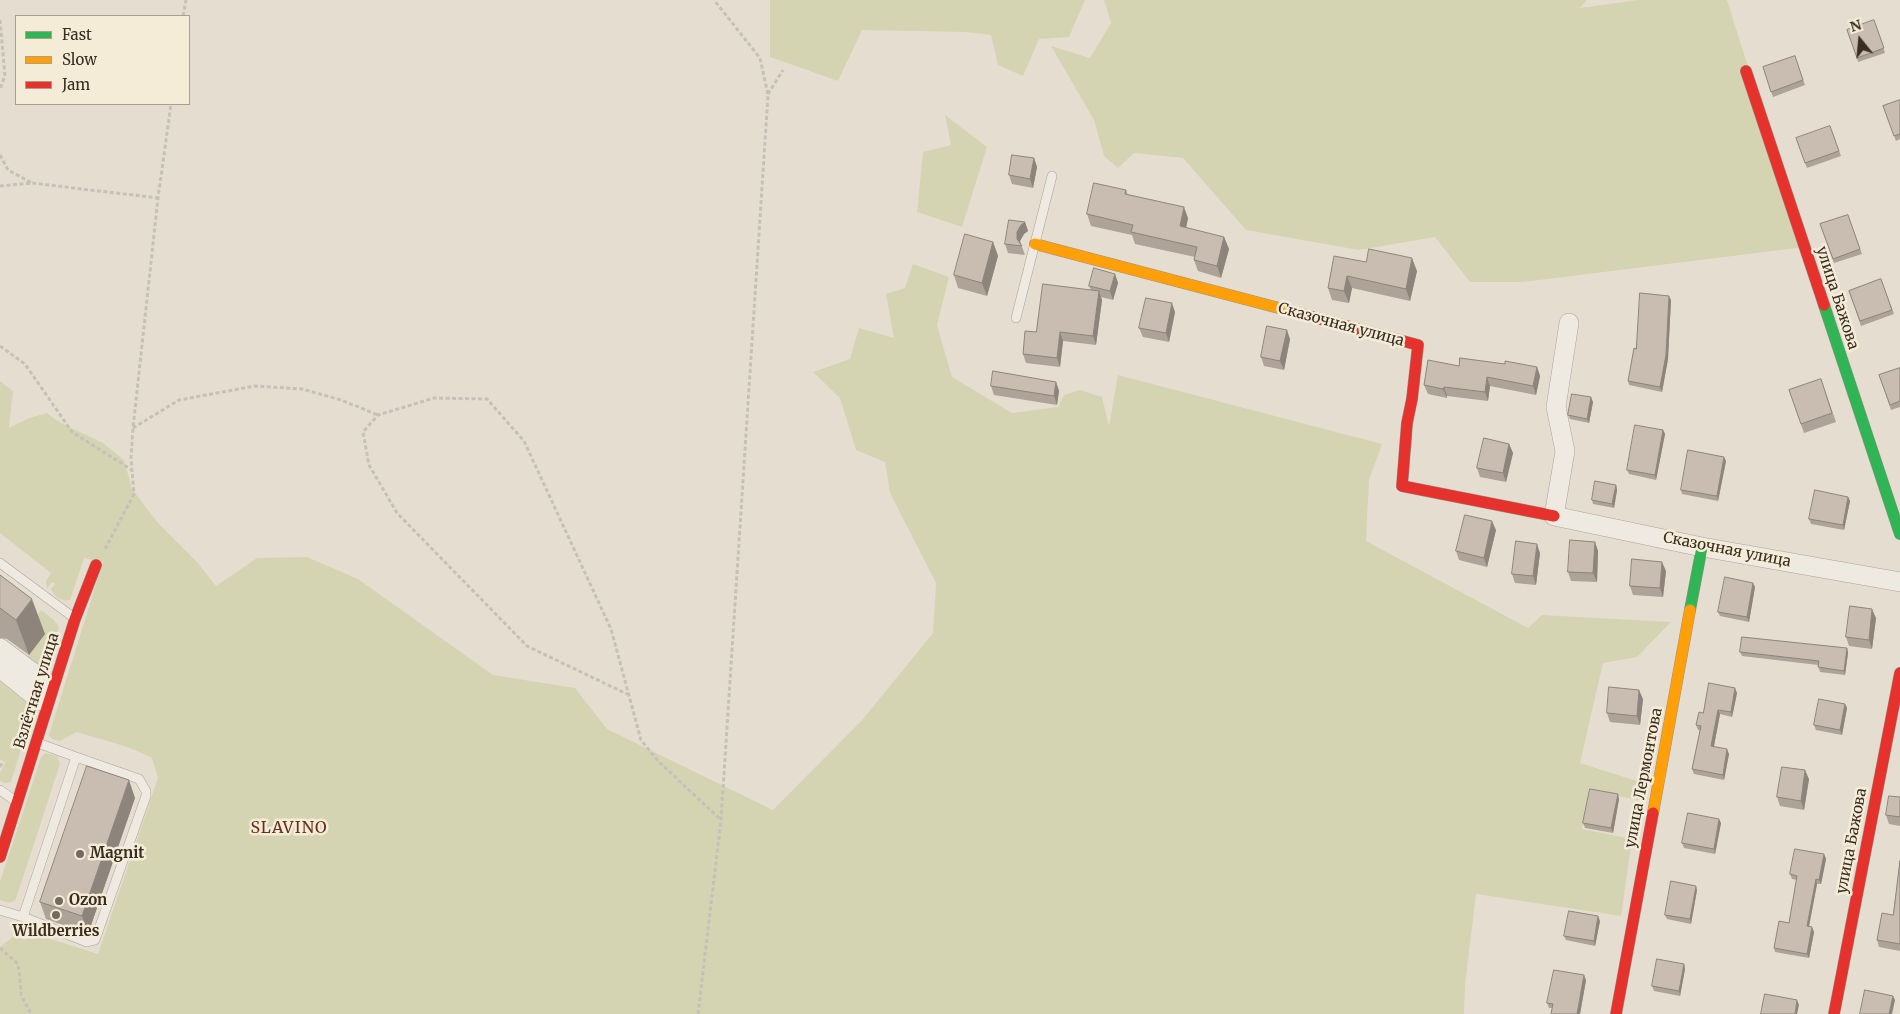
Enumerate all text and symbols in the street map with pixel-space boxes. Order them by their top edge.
legend [15,15,190,105]
north arrow [1835,15,1885,65]
text: N [1848,15,1864,36]
text: Fast [62,25,92,44]
text: Slow [62,50,97,69]
text: Jam [62,75,90,94]
street label: улица Бажова [1812,244,1862,352]
street label: Сказочная улица [1276,300,1406,350]
street label: Сказочная улица [1662,529,1792,571]
street label: Взлётная улица [11,631,63,751]
street label: улица Лермонтова [1622,706,1666,850]
street label: улица Бажова [1833,787,1871,895]
district label: SLAVINO [250,818,328,838]
place label: Magnit [90,845,144,863]
marker: Magnit [74,848,86,860]
place label: Ozon [69,892,107,910]
marker: Ozon [53,895,65,907]
marker: Wildberries [50,909,62,921]
place label: Wildberries [13,923,99,941]

